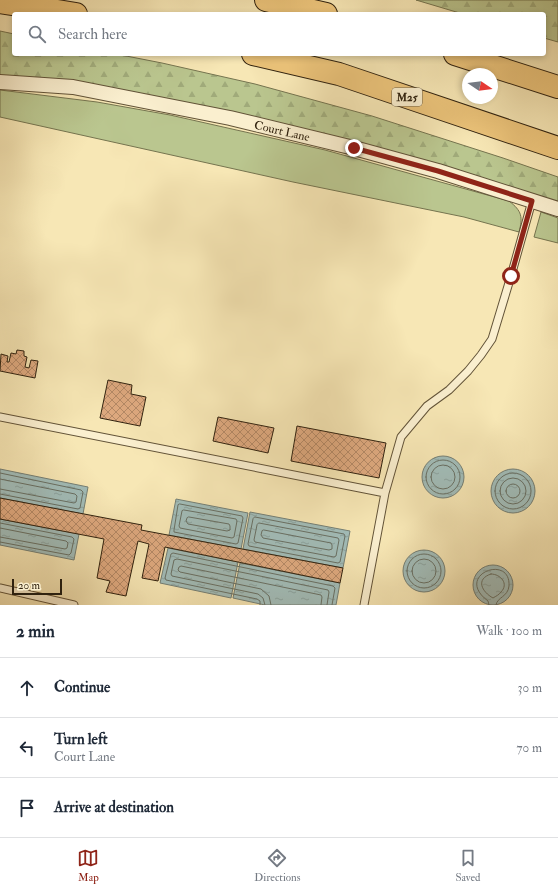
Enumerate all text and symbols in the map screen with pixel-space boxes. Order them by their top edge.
search box [12,12,546,56]
icon: search [26,23,48,45]
text: Search here [58,25,127,44]
north arrow [462,68,498,104]
road number: M25 [392,88,422,106]
street label: Court Lane [253,118,311,145]
route end [345,139,363,157]
route start [502,267,520,285]
scale bar [12,577,62,596]
text: 20 m [18,579,40,592]
text: 2 min [16,621,55,642]
text: Walk · 100 m [476,623,542,639]
icon: ahead [16,677,38,699]
text: Continue [54,678,110,697]
text: 30 m [518,680,542,696]
text: Turn left [54,730,108,749]
icon: left [16,737,38,759]
text: 70 m [517,740,542,756]
text: Court Lane [54,749,115,765]
icon: arrive [16,797,38,819]
text: Arrive at destination [54,798,174,817]
tab: Map [77,847,99,884]
tab: Directions [254,847,301,884]
tab: Saved [455,847,481,884]

